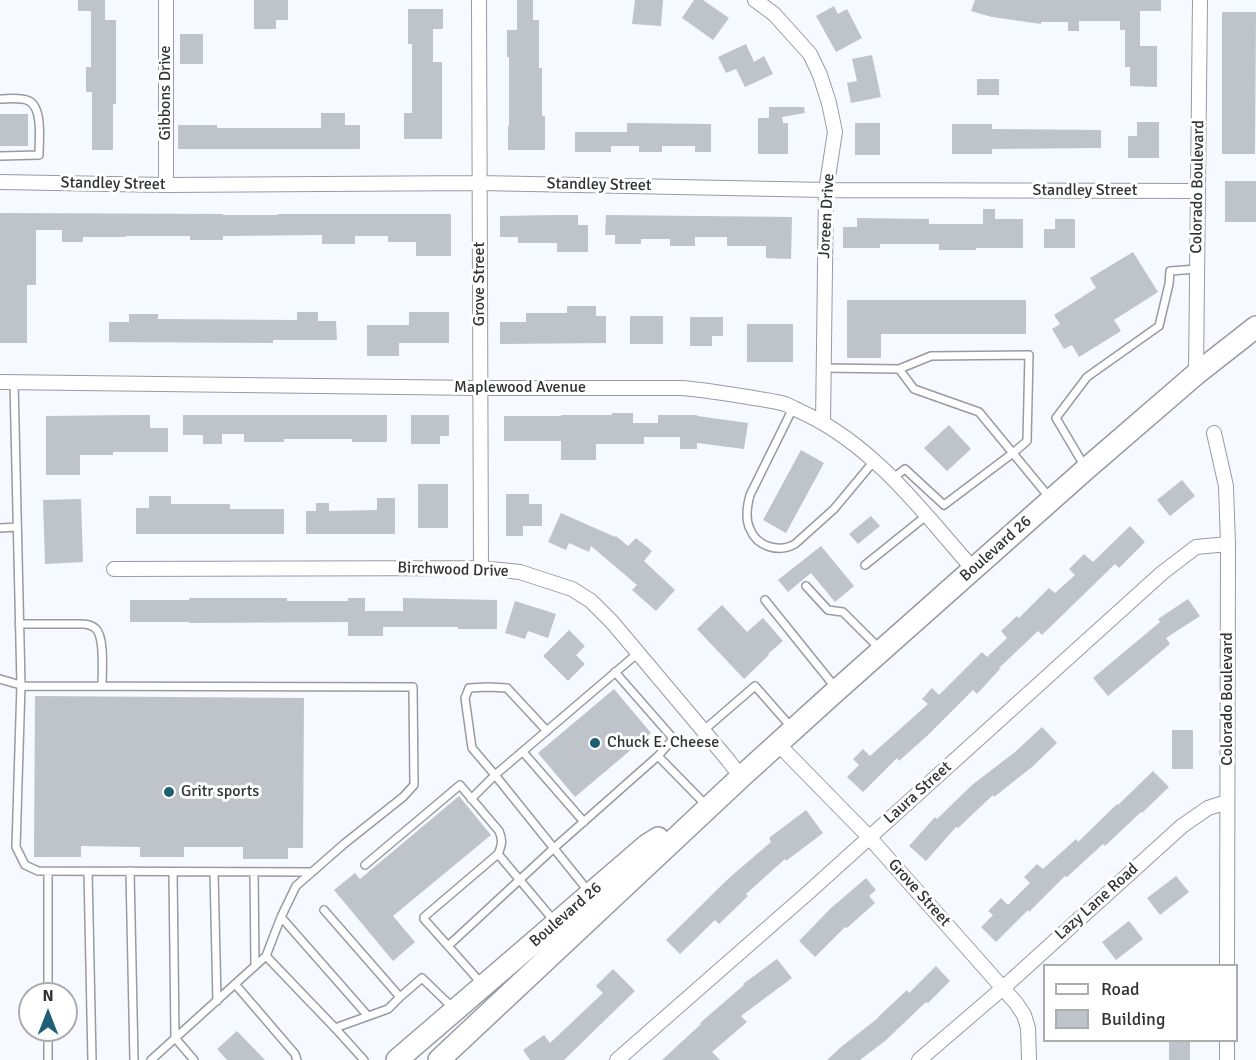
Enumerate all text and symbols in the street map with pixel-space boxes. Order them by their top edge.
street label: Gibbons Drive [156,46,176,140]
street label: Colorado Boulevard [1187,120,1209,254]
street label: Standley Street [60,173,166,195]
street label: Joreen Drive [815,173,839,259]
street label: Standley Street [546,174,652,196]
street label: Standley Street [1033,181,1137,201]
street label: Grove Street [470,242,490,326]
street label: Maplewood Avenue [454,378,586,398]
street label: Boulevard 26 [956,512,1036,586]
street label: Birchwood Drive [397,558,509,582]
street label: Colorado Boulevard [1218,632,1238,766]
place label: Chuck E. Cheese [607,733,719,753]
marker: Chuck E. Cheese [588,736,602,750]
street label: Laura Street [880,758,956,828]
place label: Gritr sports [181,782,259,802]
marker: Gritr sports [162,785,176,799]
street label: Grove Street [884,855,954,931]
street label: Lazy Lane Road [1051,860,1143,944]
street label: Boulevard 26 [526,878,606,952]
legend [1043,964,1238,1042]
text: Road [1101,978,1140,1000]
north arrow [18,982,78,1042]
text: N [42,986,54,1006]
text: Building [1101,1008,1165,1030]

